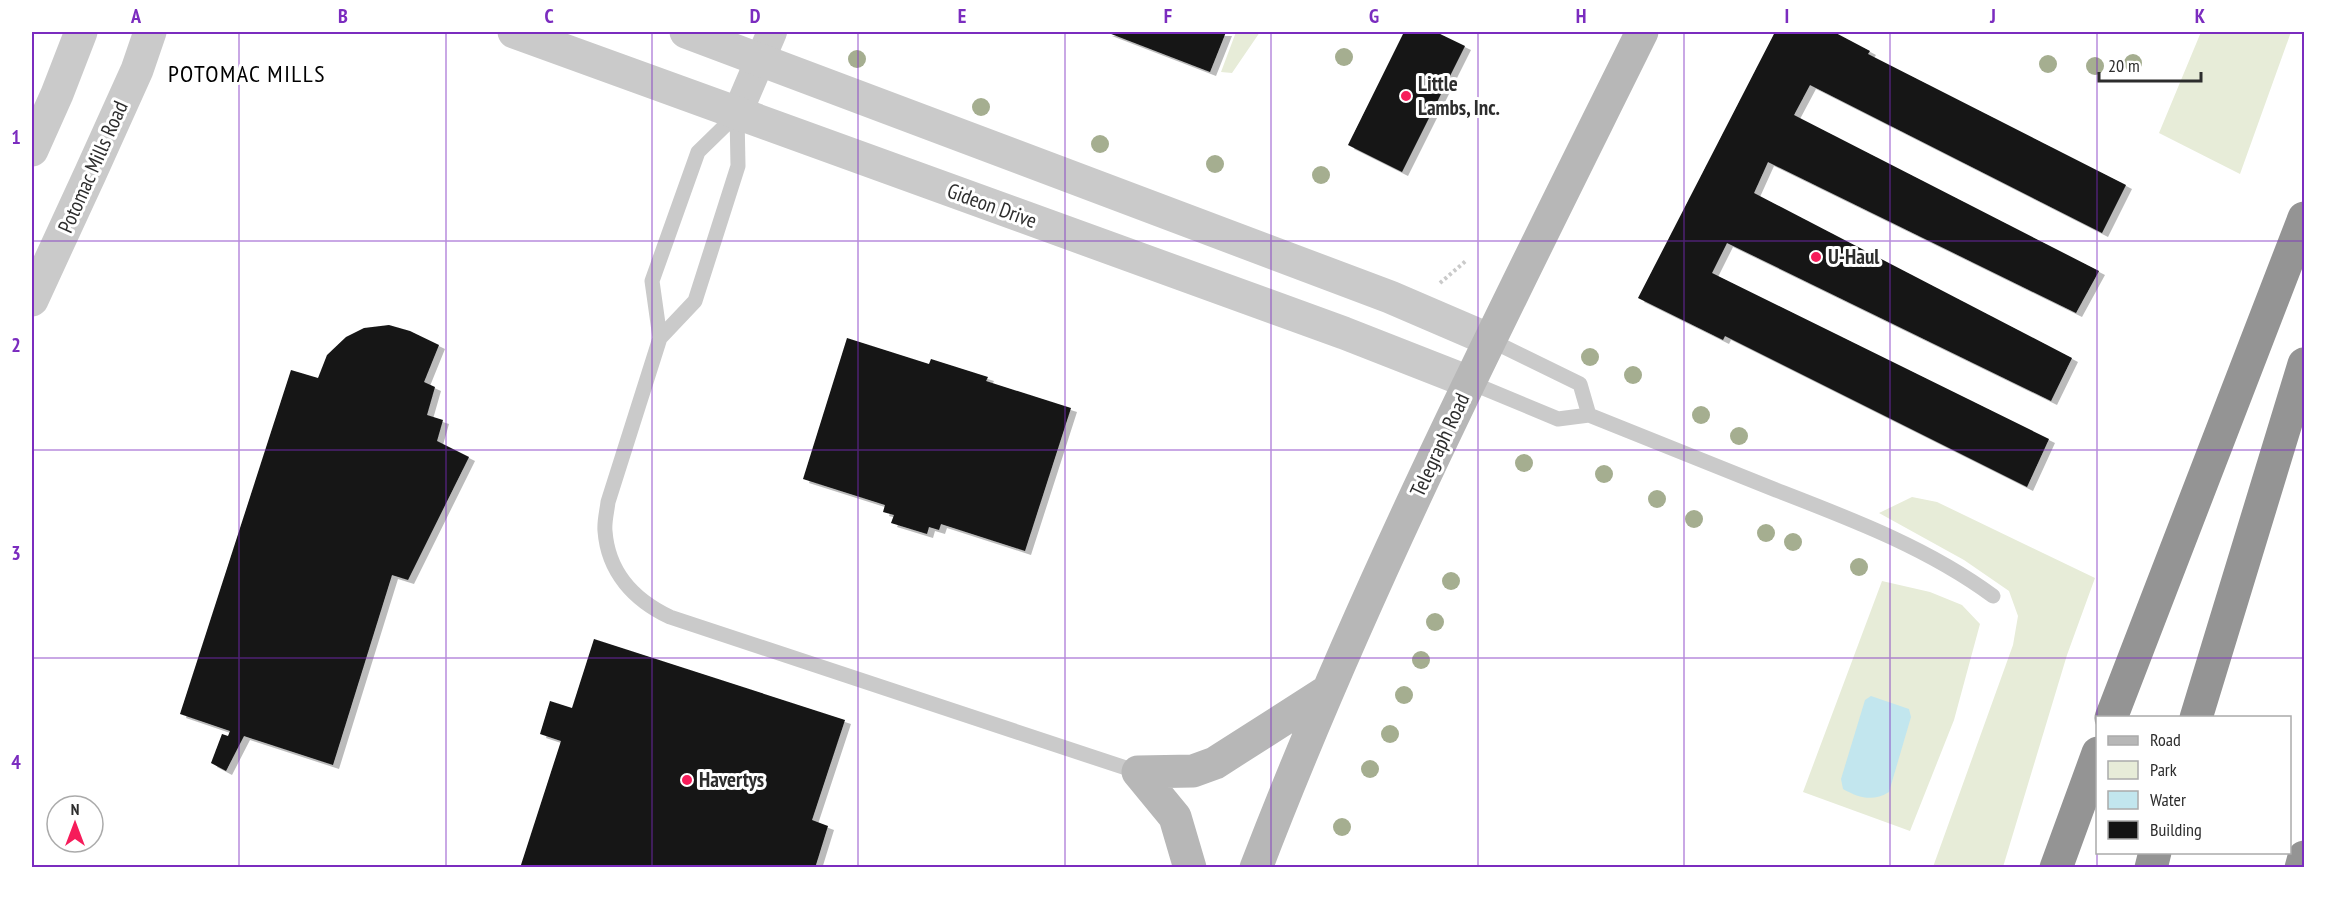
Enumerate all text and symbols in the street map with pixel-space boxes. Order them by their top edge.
text: A [130,3,142,29]
text: B [338,3,348,29]
text: C [544,3,554,29]
text: D [750,3,761,29]
text: E [958,3,966,29]
text: F [1164,3,1172,29]
text: G [1369,3,1379,29]
text: H [1576,3,1586,29]
text: I [1785,3,1789,29]
text: J [1989,3,1996,29]
text: K [2195,3,2206,29]
scale bar [2099,45,2201,83]
text: 20 m [2108,54,2140,77]
district label: POTOMAC MILLS [168,58,326,89]
place label: Little Lambs, Inc. [1418,70,1500,121]
marker: Little Lambs, Inc. [1399,89,1413,103]
street label: Potomac Mills Road [51,97,134,237]
text: 1 [11,124,21,150]
street label: Gideon Drive [944,177,1041,234]
place label: U-Haul [1828,243,1880,270]
marker: U-Haul [1809,250,1823,264]
text: 2 [11,332,21,358]
street label: Telegraph Road [1404,389,1475,501]
text: 3 [11,540,21,566]
legend [2096,716,2291,854]
text: Road [2150,728,2181,751]
text: 4 [11,749,21,775]
text: Park [2150,758,2177,781]
place label: Havertys [699,766,764,793]
marker: Havertys [680,773,694,787]
text: Water [2150,788,2186,811]
north arrow [45,794,105,854]
text: N [71,799,79,819]
text: Building [2150,818,2202,841]

